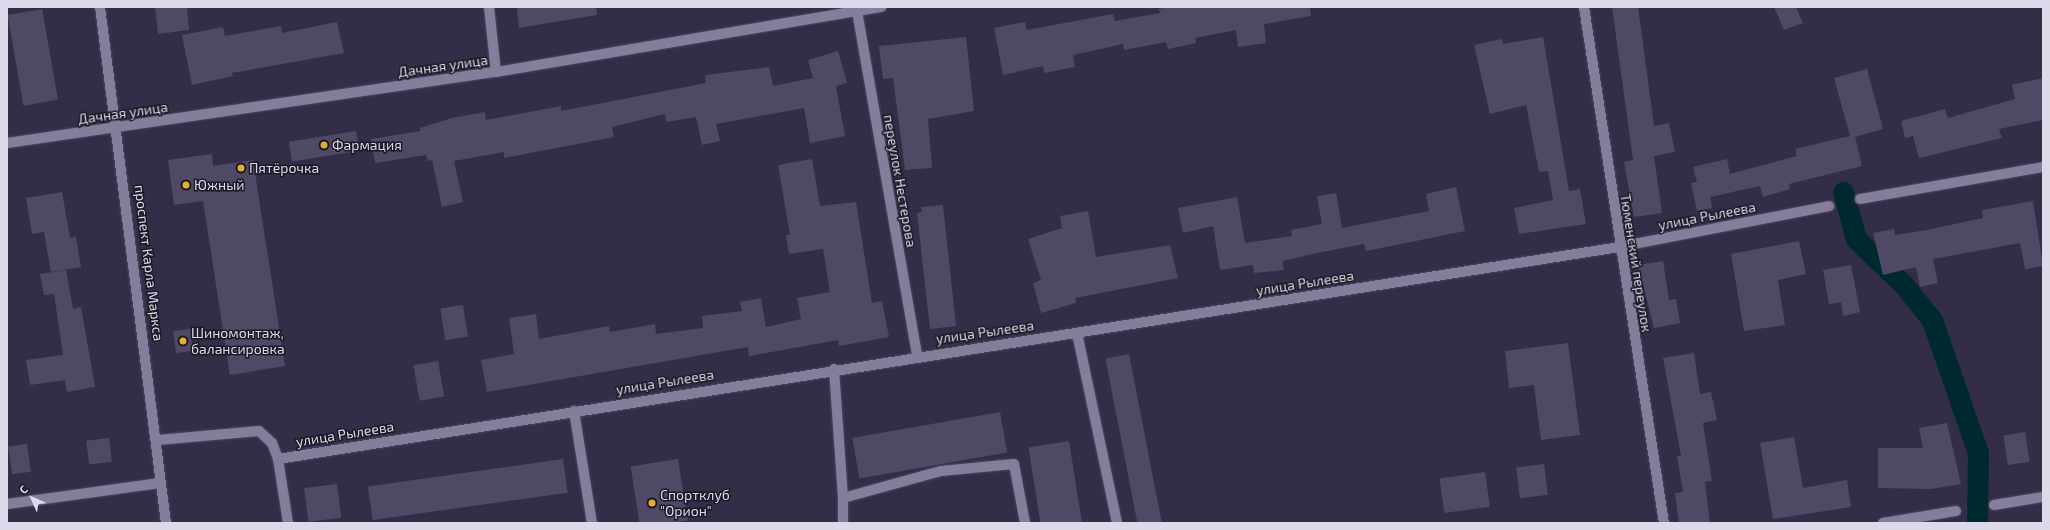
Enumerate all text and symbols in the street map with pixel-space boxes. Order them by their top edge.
street label: Дачная улица [397,51,489,81]
street label: Дачная улица [77,98,169,128]
street label: переулок Нестерова [880,113,920,249]
place label: Фармация [332,137,402,153]
marker: Фармация [319,140,329,150]
place label: Пятёрочка [249,160,319,176]
marker: Пятёрочка [236,163,246,173]
place label: Южный [194,177,244,193]
marker: Южный [181,180,191,190]
street label: проспект Карла Маркса [131,184,167,342]
street label: Тюменский переулок [1617,193,1655,333]
street label: улица Рылеева [1657,198,1757,234]
street label: улица Рылеева [1255,267,1355,299]
street label: улица Рылеева [935,317,1035,347]
place label: Шиномонтаж, балансировка [191,325,285,358]
marker: Шиномонтаж, балансировка [178,336,188,346]
street label: улица Рылеева [615,366,715,398]
street label: улица Рылеева [295,418,395,450]
north arrow [12,478,52,518]
text: С [16,482,30,496]
place label: Спортклуб "Орион" [660,487,730,520]
marker: Спортклуб "Орион" [647,498,657,508]

